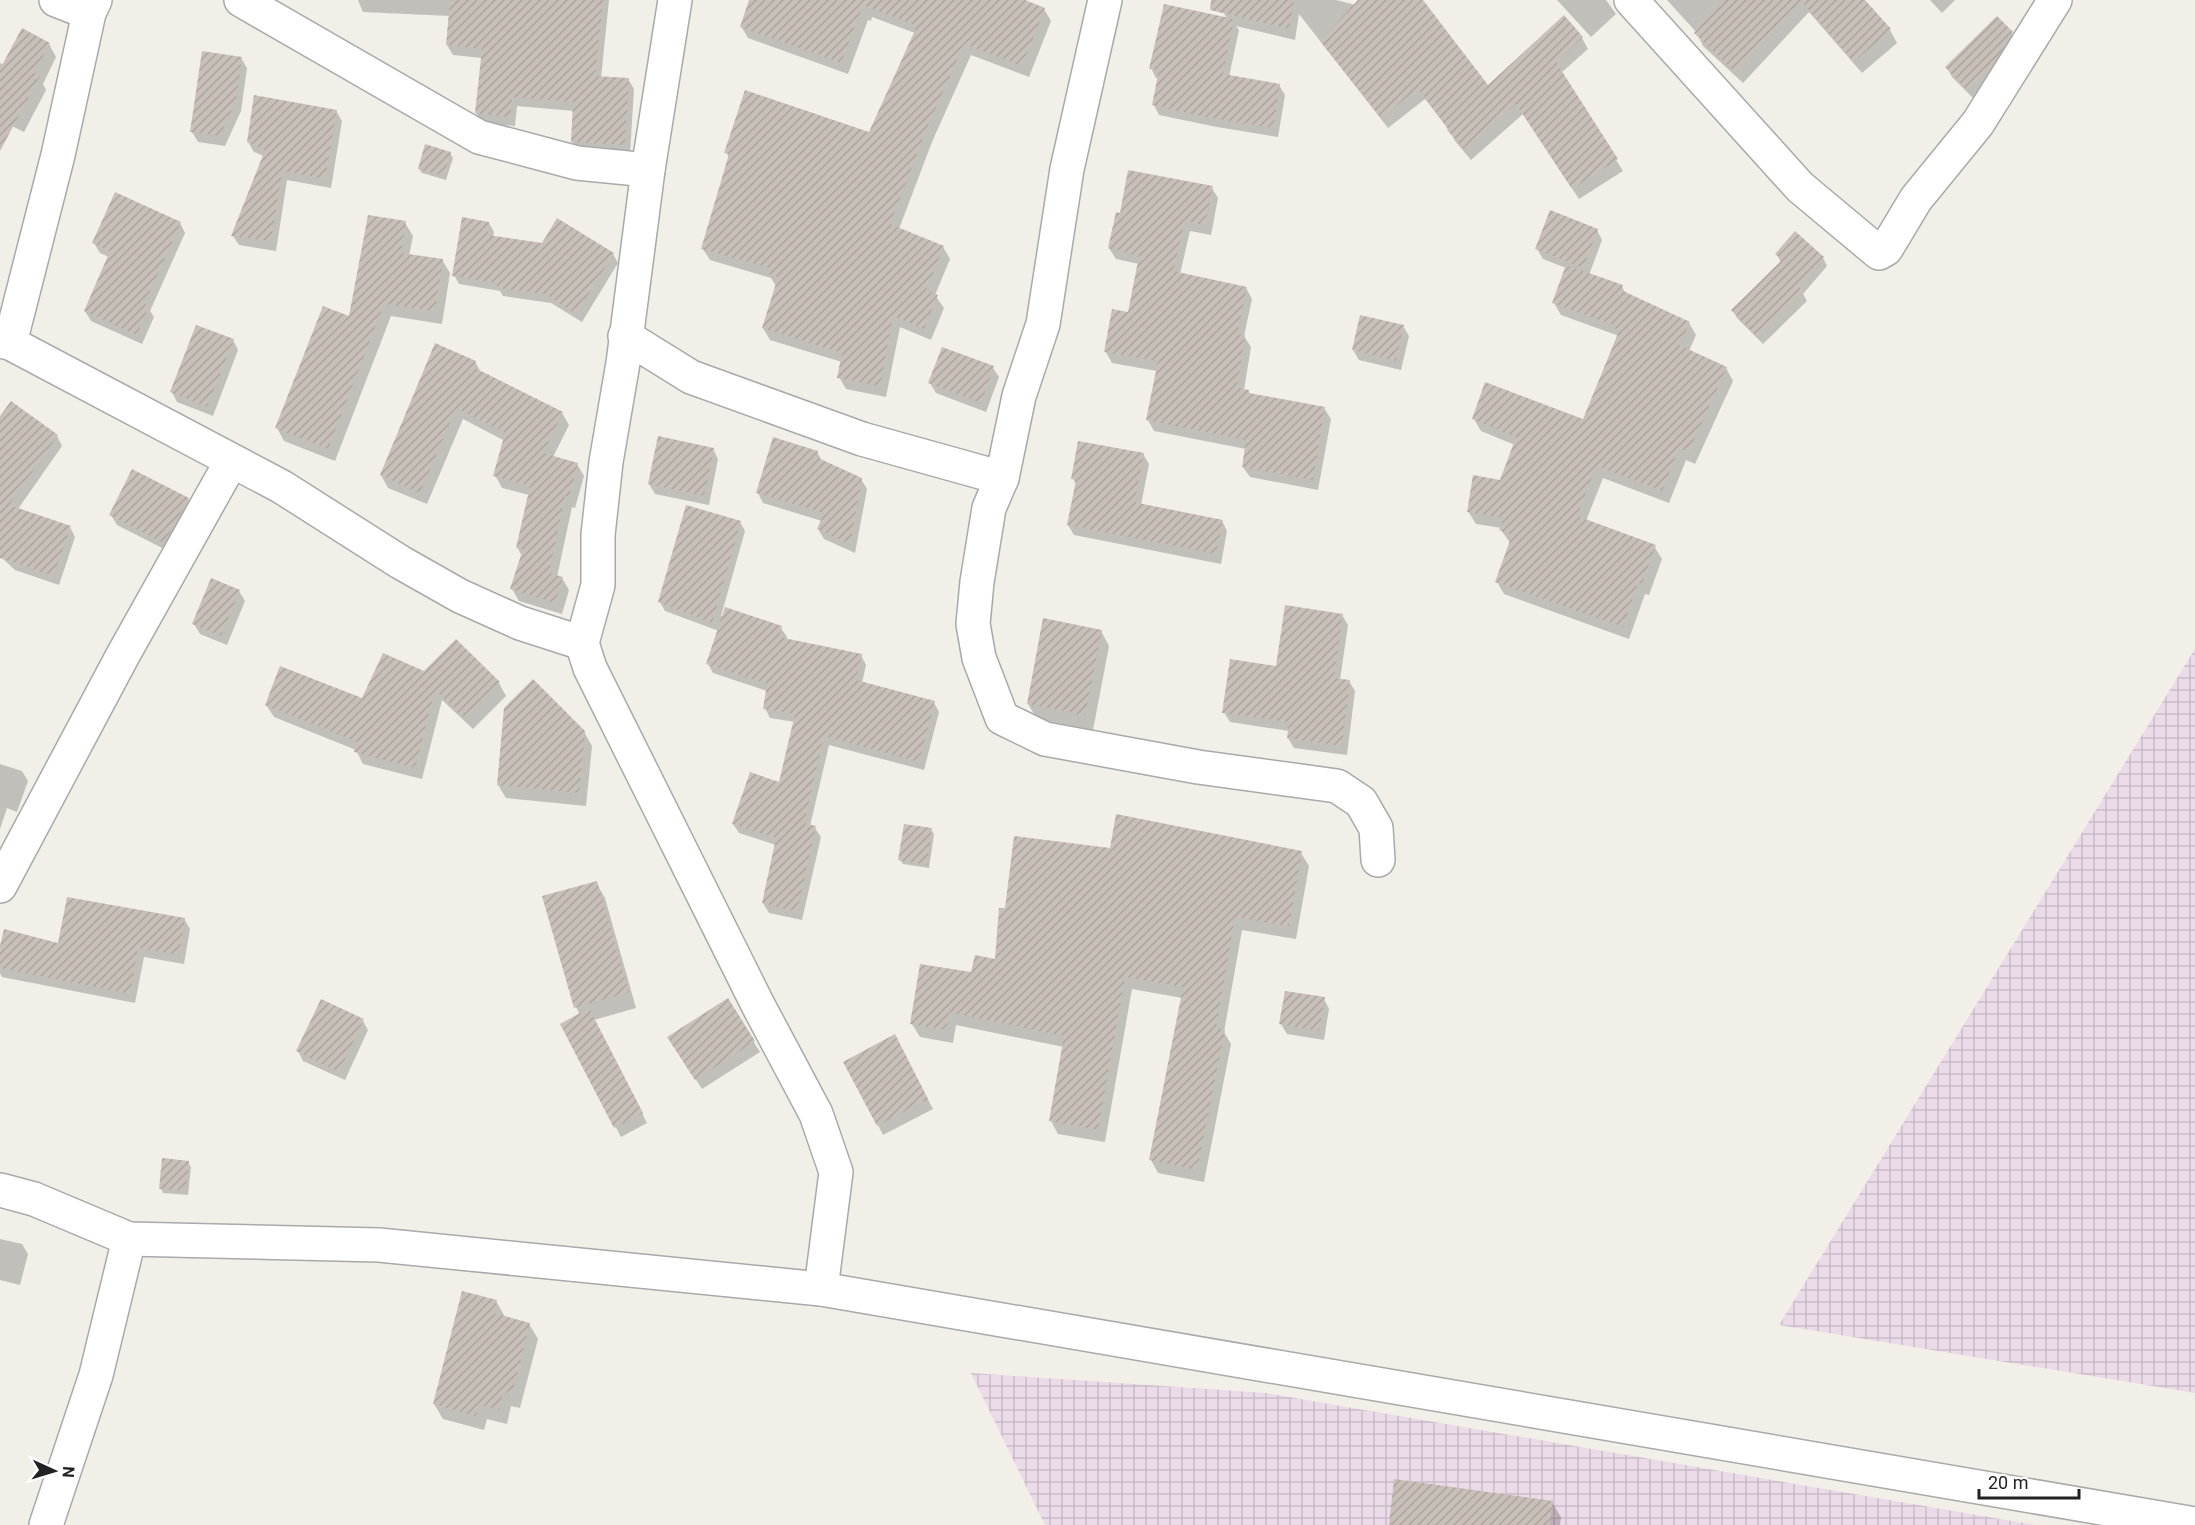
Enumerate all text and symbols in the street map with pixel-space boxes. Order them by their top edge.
north arrow [24,1441,84,1501]
scale bar [1979,1462,2080,1500]
text: N [59,1466,78,1478]
text: 20 m [1988,1472,2028,1493]

